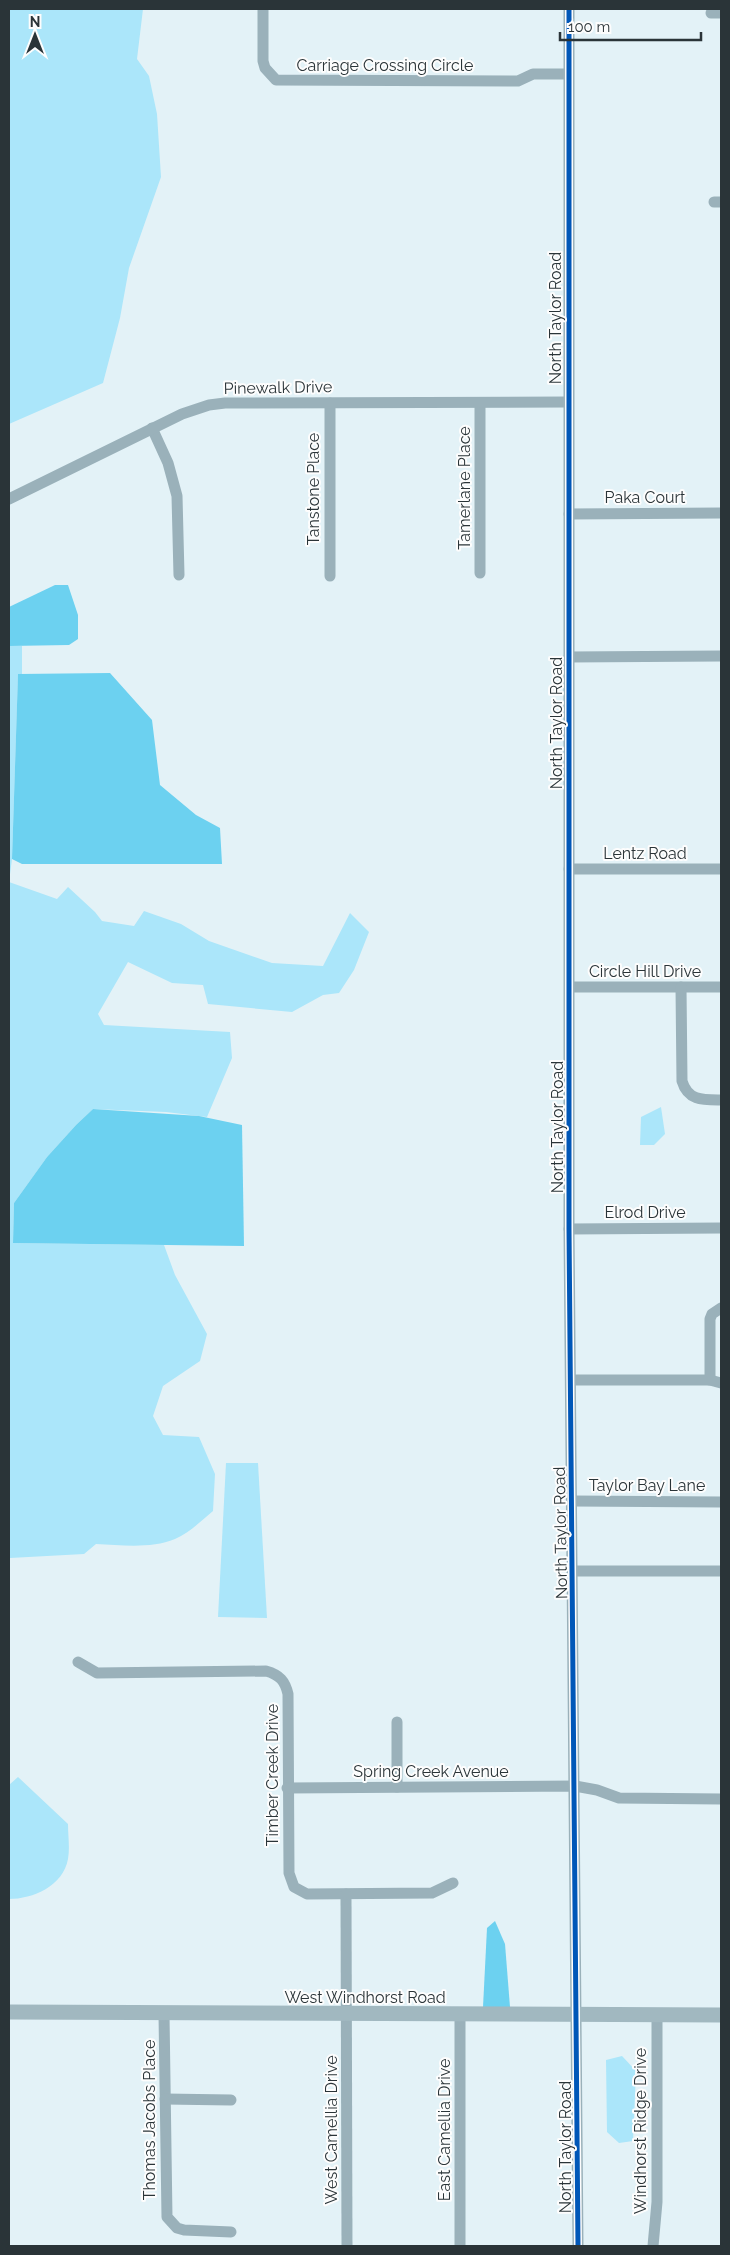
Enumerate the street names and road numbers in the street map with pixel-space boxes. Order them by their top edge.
street label: Carriage Crossing Circle [297,56,473,75]
street label: North Taylor Road [546,252,565,384]
street label: Pinewalk Drive [224,377,332,398]
street label: Tamerlane Place [455,426,474,550]
street label: Tanstone Place [304,433,323,545]
street label: Paka Court [605,488,686,507]
street label: North Taylor Road [547,657,566,789]
street label: Lentz Road [603,844,687,863]
street label: Circle Hill Drive [589,962,701,981]
street label: North Taylor Road [548,1061,567,1193]
street label: Elrod Drive [604,1203,686,1222]
street label: North Taylor Road [550,1467,571,1599]
street label: Taylor Bay Lane [589,1476,705,1495]
street label: Timber Creek Drive [263,1704,282,1846]
street label: Spring Creek Avenue [353,1762,509,1781]
street label: West Windhorst Road [284,1988,446,2007]
street label: Thomas Jacobs Place [140,2040,159,2200]
street label: Windhorst Ridge Drive [631,2048,650,2214]
street label: West Camellia Drive [322,2055,341,2205]
street label: East Camellia Drive [435,2059,454,2201]
street label: North Taylor Road [556,2081,575,2213]

